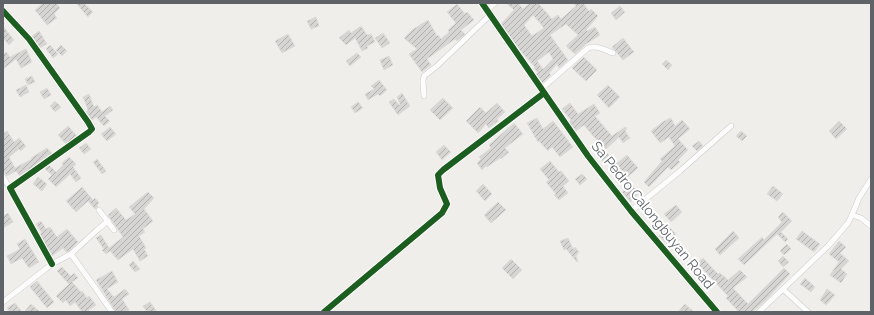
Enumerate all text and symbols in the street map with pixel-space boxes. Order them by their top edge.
street label: Sa Pedro Calongbuyan Road [588,138,718,292]

